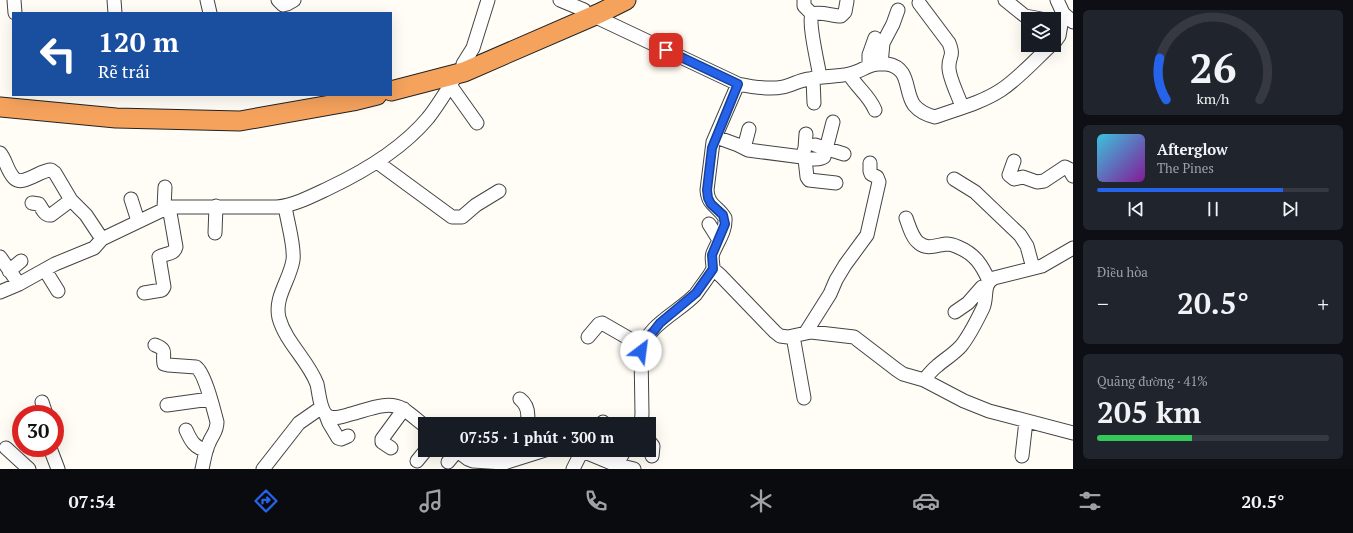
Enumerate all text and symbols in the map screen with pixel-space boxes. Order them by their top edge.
map controls [1021,12,1061,52]
button: layers [1021,12,1061,52]
text: 120 m [98,23,179,60]
icon: left [32,28,84,80]
pin [649,33,683,67]
icon: arrive [655,39,677,61]
text: 26 [1189,40,1237,95]
text: Rẽ trái [98,59,150,83]
text: km/h [1197,89,1230,108]
text: Afterglow [1157,139,1228,159]
text: The Pines [1157,159,1214,177]
icon: previous [1125,198,1147,220]
icon: pause [1202,198,1224,220]
icon: next [1279,198,1301,220]
text: Điều hòa [1097,263,1148,281]
text: 20.5° [1177,283,1249,323]
text: − [1097,289,1109,318]
text: + [1317,289,1329,318]
position arrow [620,330,662,372]
text: Quãng đường · 41% [1097,372,1208,390]
text: 205 km [1097,392,1201,432]
speed limit sign: 30 [12,405,64,457]
text: 07:55 · 1 phút · 300 m [460,427,614,447]
icon: directions [252,487,280,515]
icon: music [417,487,445,515]
icon: phone [582,487,610,515]
icon: climate [747,487,775,515]
icon: car [912,487,940,515]
icon: filters [1076,487,1104,515]
text: 07:54 [68,489,115,513]
text: 20.5° [1241,489,1284,513]

